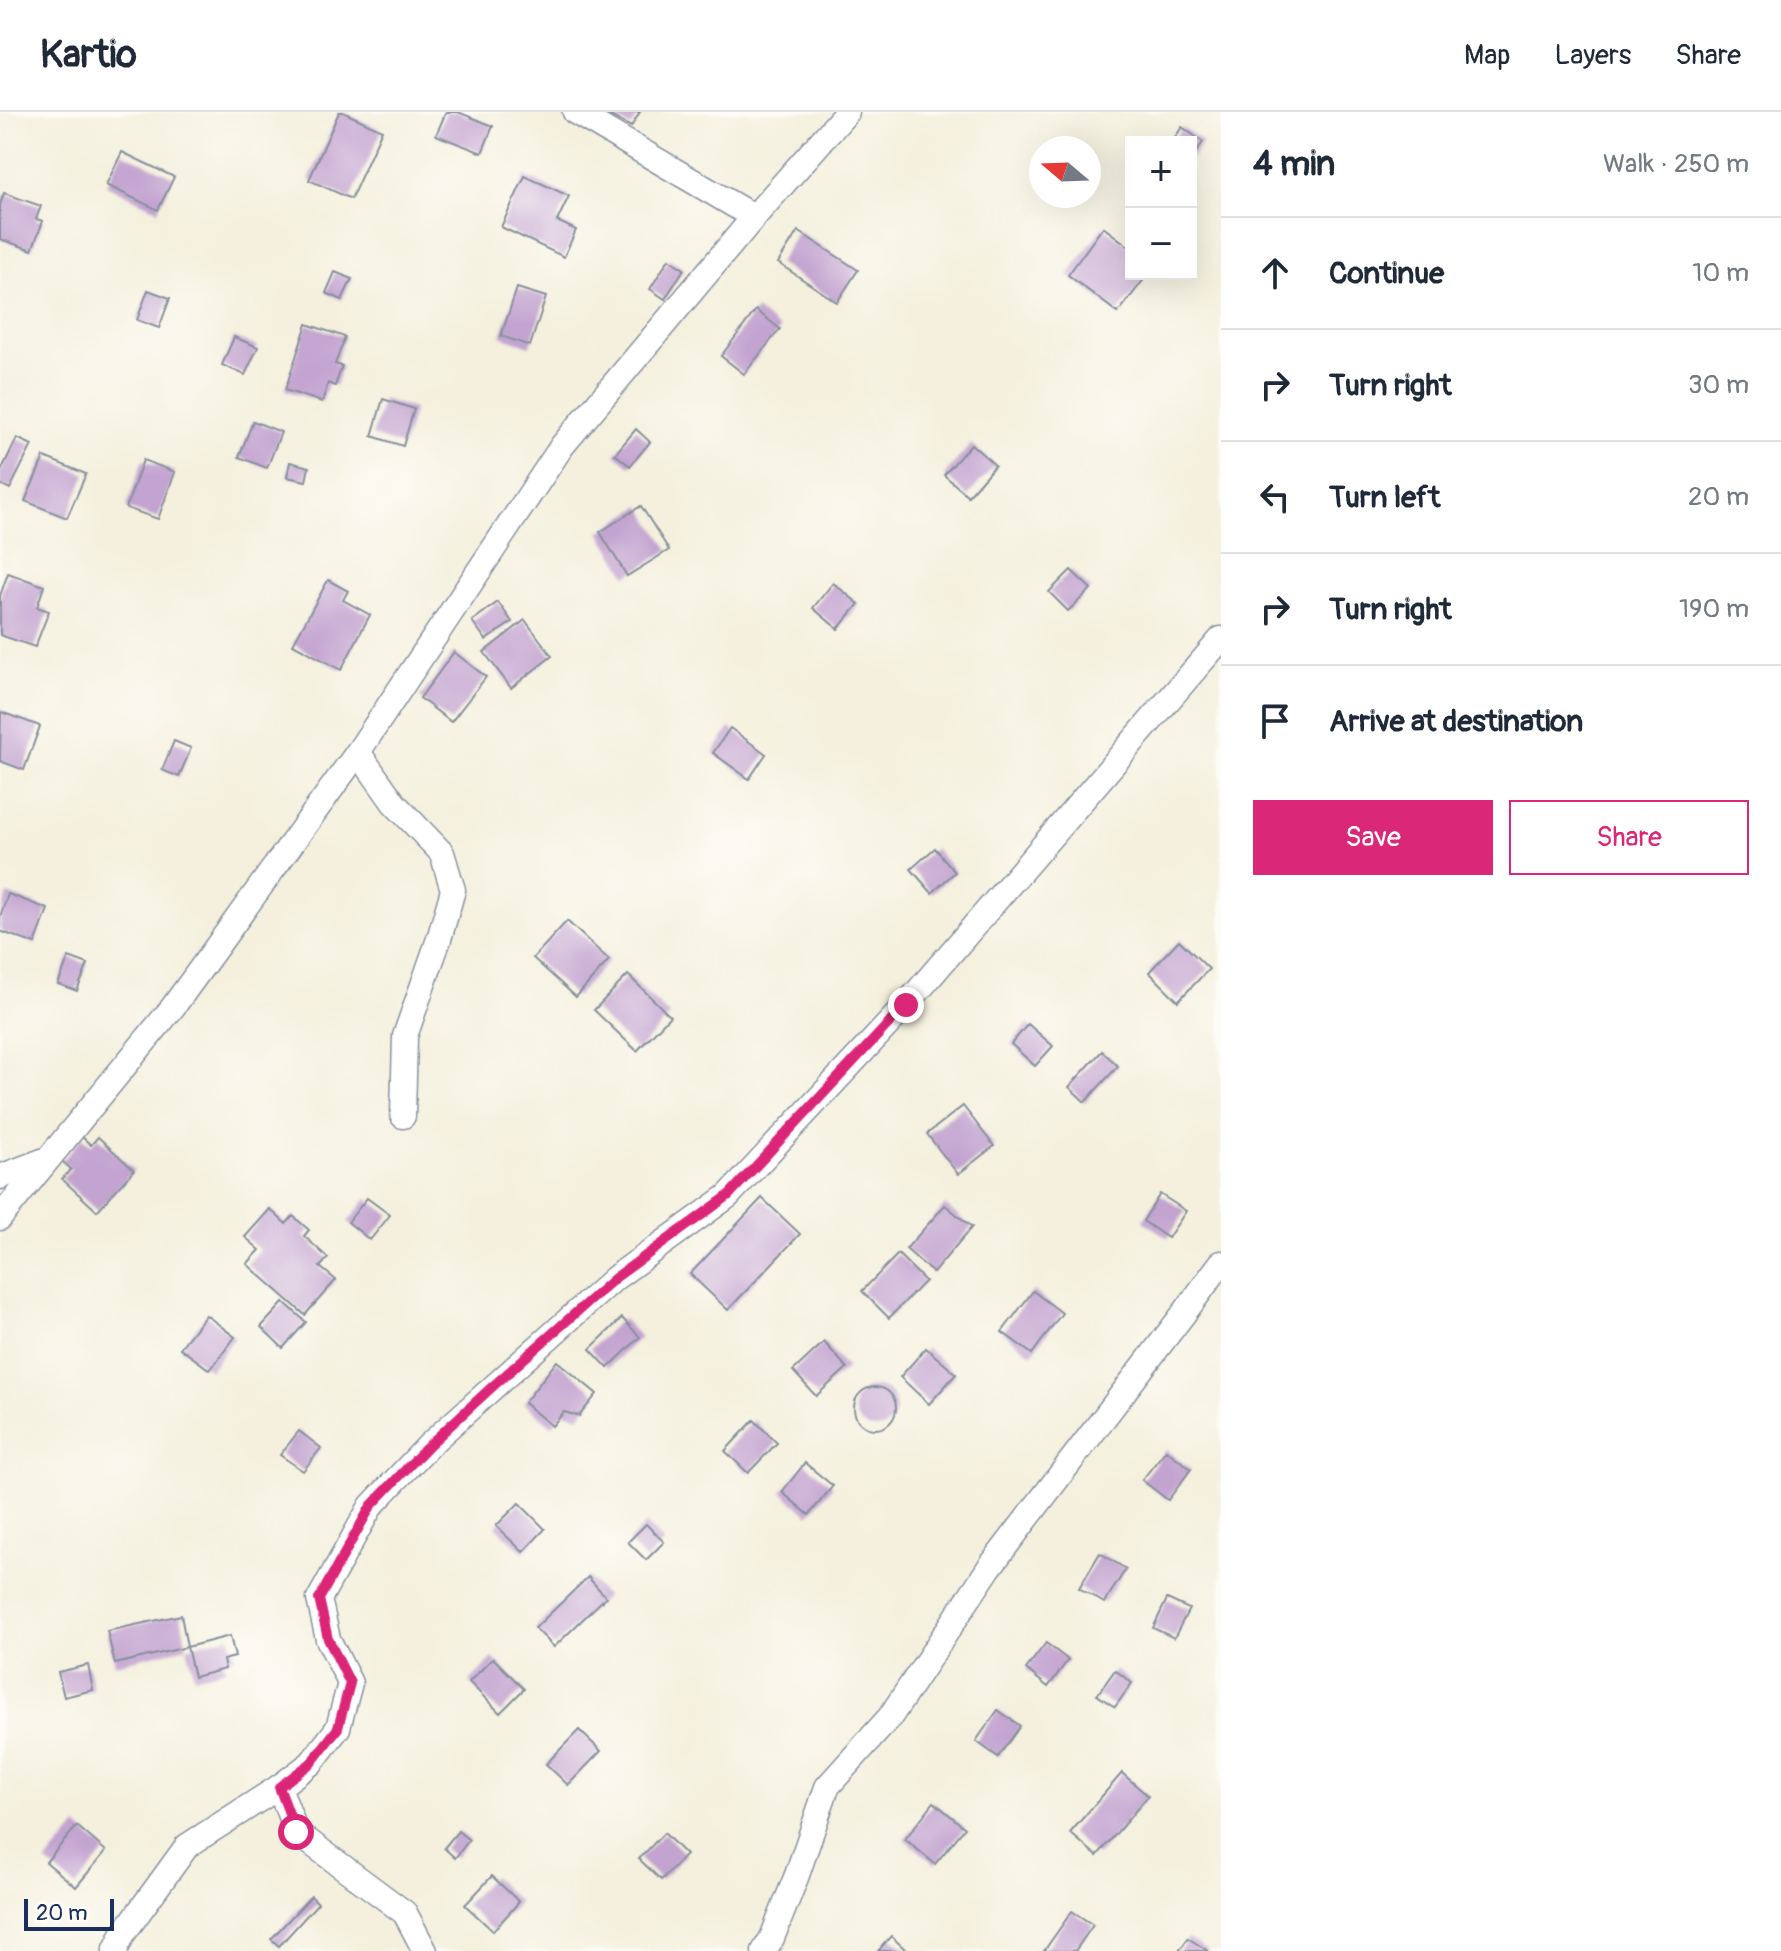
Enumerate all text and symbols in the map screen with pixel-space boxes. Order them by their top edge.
text: Kartio [40,31,137,79]
text: Map [1464,38,1510,73]
text: Layers [1554,38,1631,73]
text: Share [1675,38,1741,73]
north arrow [1029,136,1101,208]
map controls [1125,136,1197,280]
button: + [1125,136,1197,208]
text: 4 min [1253,143,1335,186]
text: Walk · 250 m [1603,148,1749,180]
button: − [1125,208,1197,280]
icon: ahead [1253,251,1297,295]
text: Continue [1329,255,1444,292]
text: 10 m [1692,257,1749,289]
icon: right [1253,363,1297,407]
text: Turn right [1329,367,1452,404]
text: 30 m [1688,369,1749,401]
icon: left [1253,475,1297,519]
text: Turn left [1329,479,1440,516]
text: 20 m [1688,481,1749,513]
icon: right [1253,587,1297,631]
text: Turn right [1329,591,1452,628]
text: 190 m [1679,593,1749,625]
icon: arrive [1253,699,1297,743]
text: Arrive at destination [1329,703,1583,740]
button: Save [1253,800,1493,875]
button: Share [1509,800,1749,875]
route end [888,987,924,1023]
route start [278,1814,314,1850]
scale bar [24,1895,114,1931]
text: 20 m [36,1899,88,1927]

